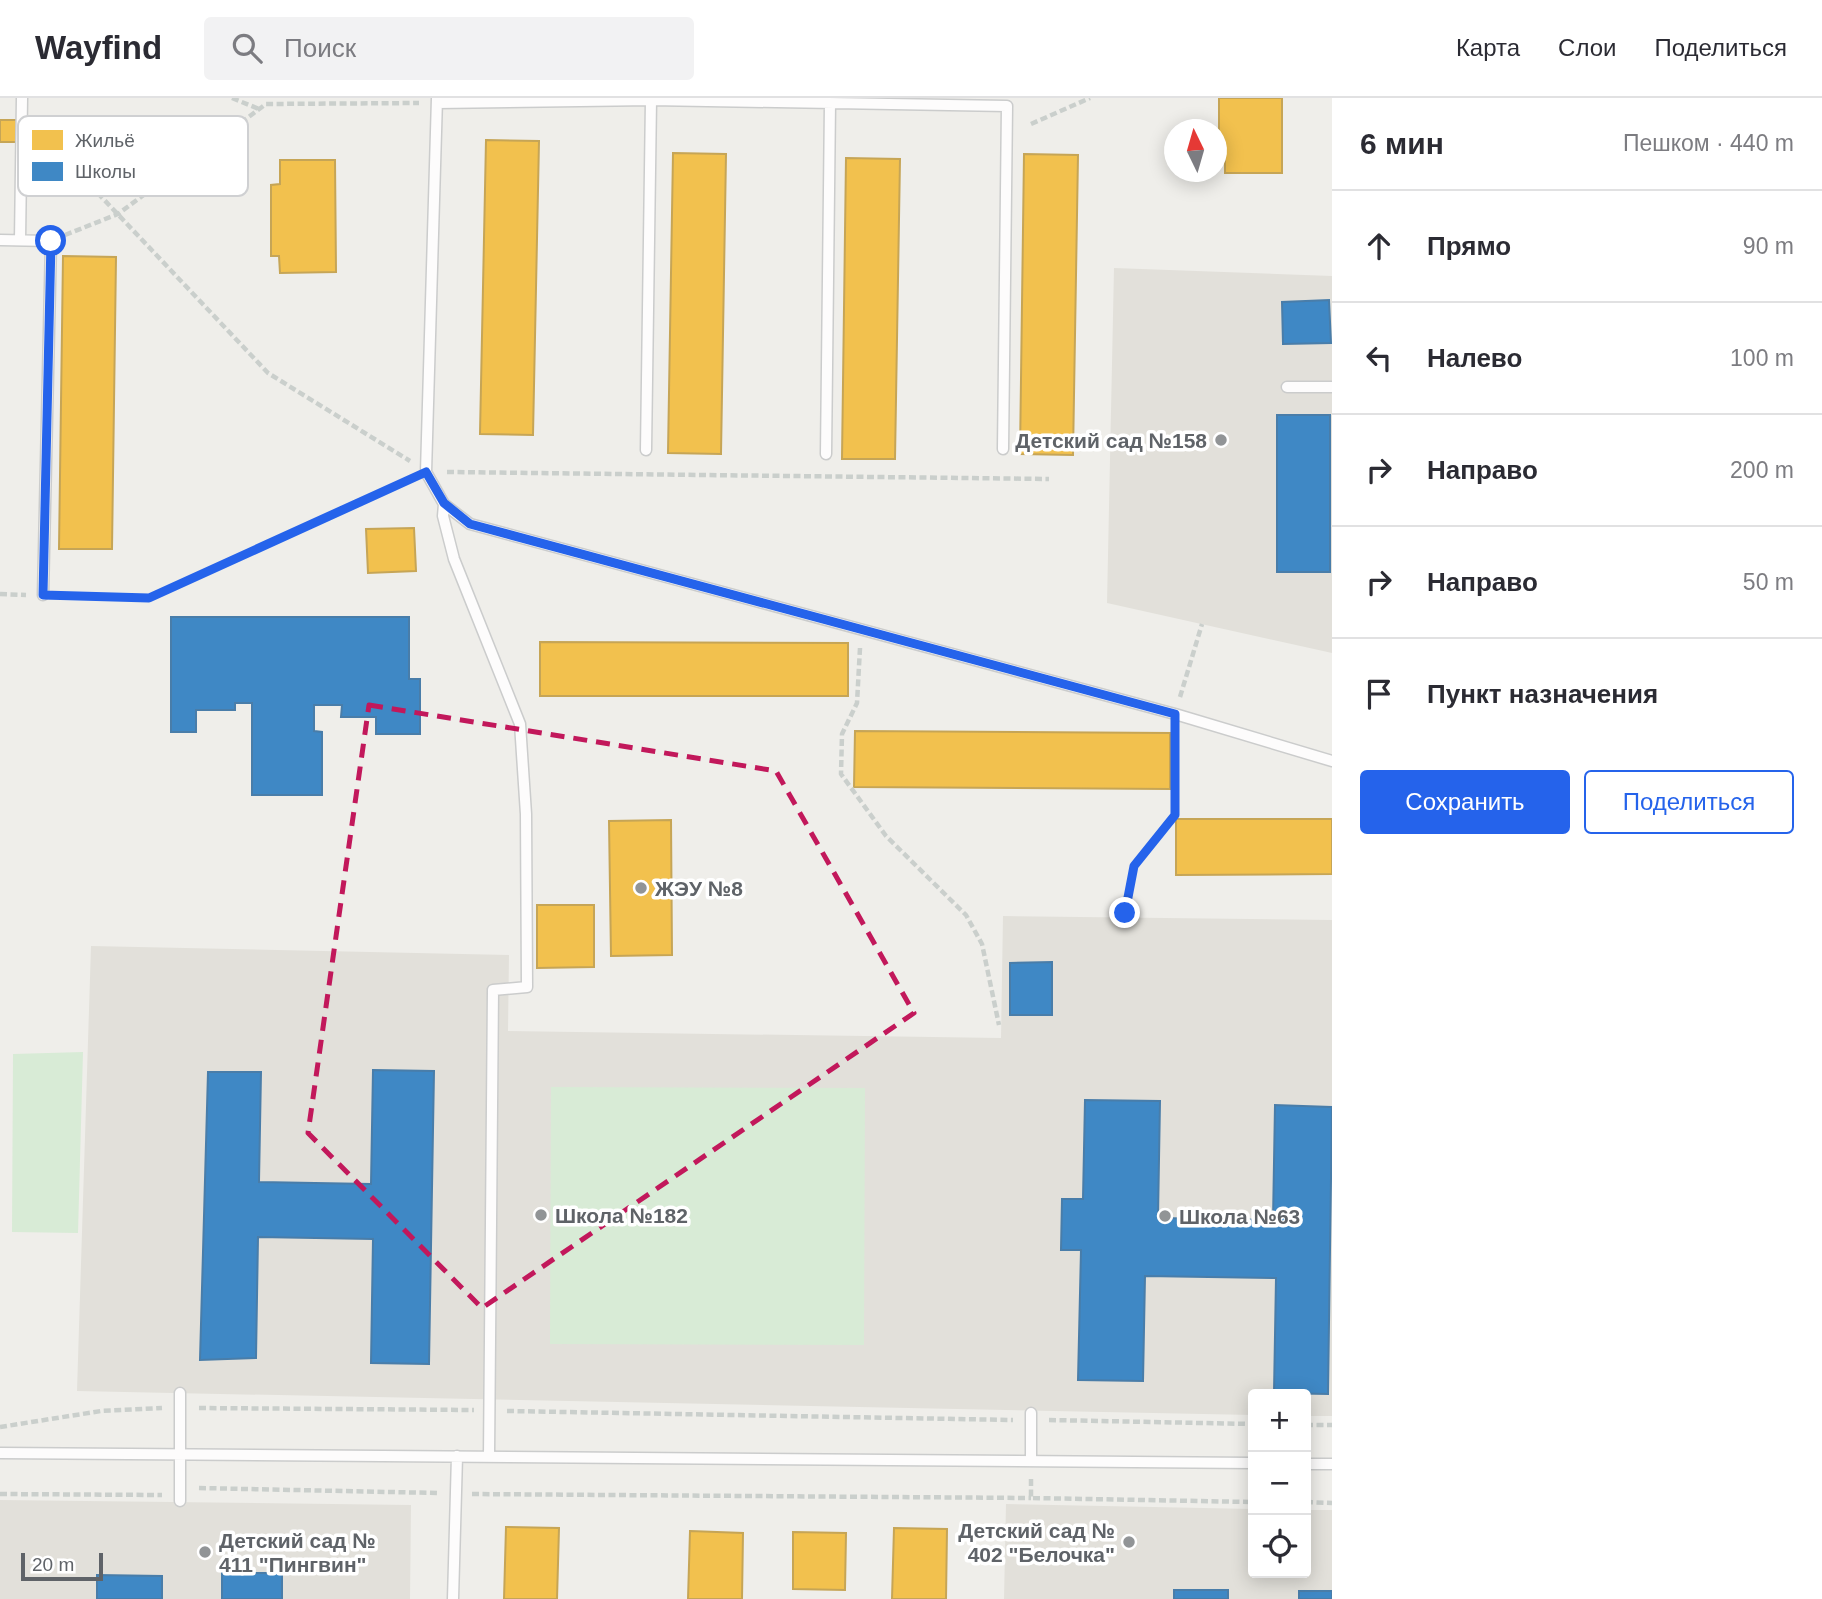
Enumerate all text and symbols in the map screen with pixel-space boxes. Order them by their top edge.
search box [204,17,694,80]
text: Wayfind [35,29,162,66]
icon: search [228,29,266,67]
text: Поиск [284,33,356,63]
text: Карта [1456,34,1520,61]
text: Слои [1558,34,1616,61]
text: Поделиться [1654,34,1787,61]
legend [18,116,248,196]
north arrow [1164,119,1227,182]
text: 6 мин [1360,127,1444,160]
text: Жильё [75,130,135,151]
text: Пешком · 440 m [1623,130,1794,156]
text: Школы [75,161,136,182]
route start [35,225,66,256]
icon: ahead [1360,227,1398,265]
text: Прямо [1427,231,1511,261]
text: 90 m [1743,233,1794,259]
icon: left [1360,339,1398,377]
text: Налево [1427,343,1522,373]
text: 100 m [1730,345,1794,371]
place label: Детский сад №158 [1015,429,1207,452]
marker: Детский сад №158 [1213,432,1229,448]
icon: right [1360,451,1398,489]
text: Направо [1427,455,1538,485]
text: 200 m [1730,457,1794,483]
icon: right [1360,563,1398,601]
text: Направо [1427,567,1538,597]
text: 50 m [1743,569,1794,595]
icon: arrive [1360,675,1398,713]
text: Пункт назначения [1427,679,1658,709]
button: Сохранить [1360,770,1570,834]
button: Поделиться [1584,770,1794,834]
place label: ЖЭУ №8 [654,877,743,900]
marker: ЖЭУ №8 [633,880,649,896]
route end [1109,897,1140,928]
place label: Школа №182 [555,1204,688,1227]
place label: Школа №63 [1179,1205,1300,1228]
marker: Школа №182 [533,1207,549,1223]
marker: Школа №63 [1157,1208,1173,1224]
map controls [1248,1389,1311,1578]
button: + [1248,1389,1311,1452]
button: − [1248,1452,1311,1515]
button: locate [1248,1515,1311,1578]
place label: Детский сад № 402 "Белочка" [958,1519,1115,1566]
place label: Детский сад № 411 "Пингвин" [219,1529,376,1576]
marker: Детский сад № 402 "Белочка" [1121,1534,1137,1550]
marker: Детский сад № 411 "Пингвин" [197,1544,213,1560]
scale bar [21,1550,103,1582]
text: 20 m [32,1554,74,1575]

